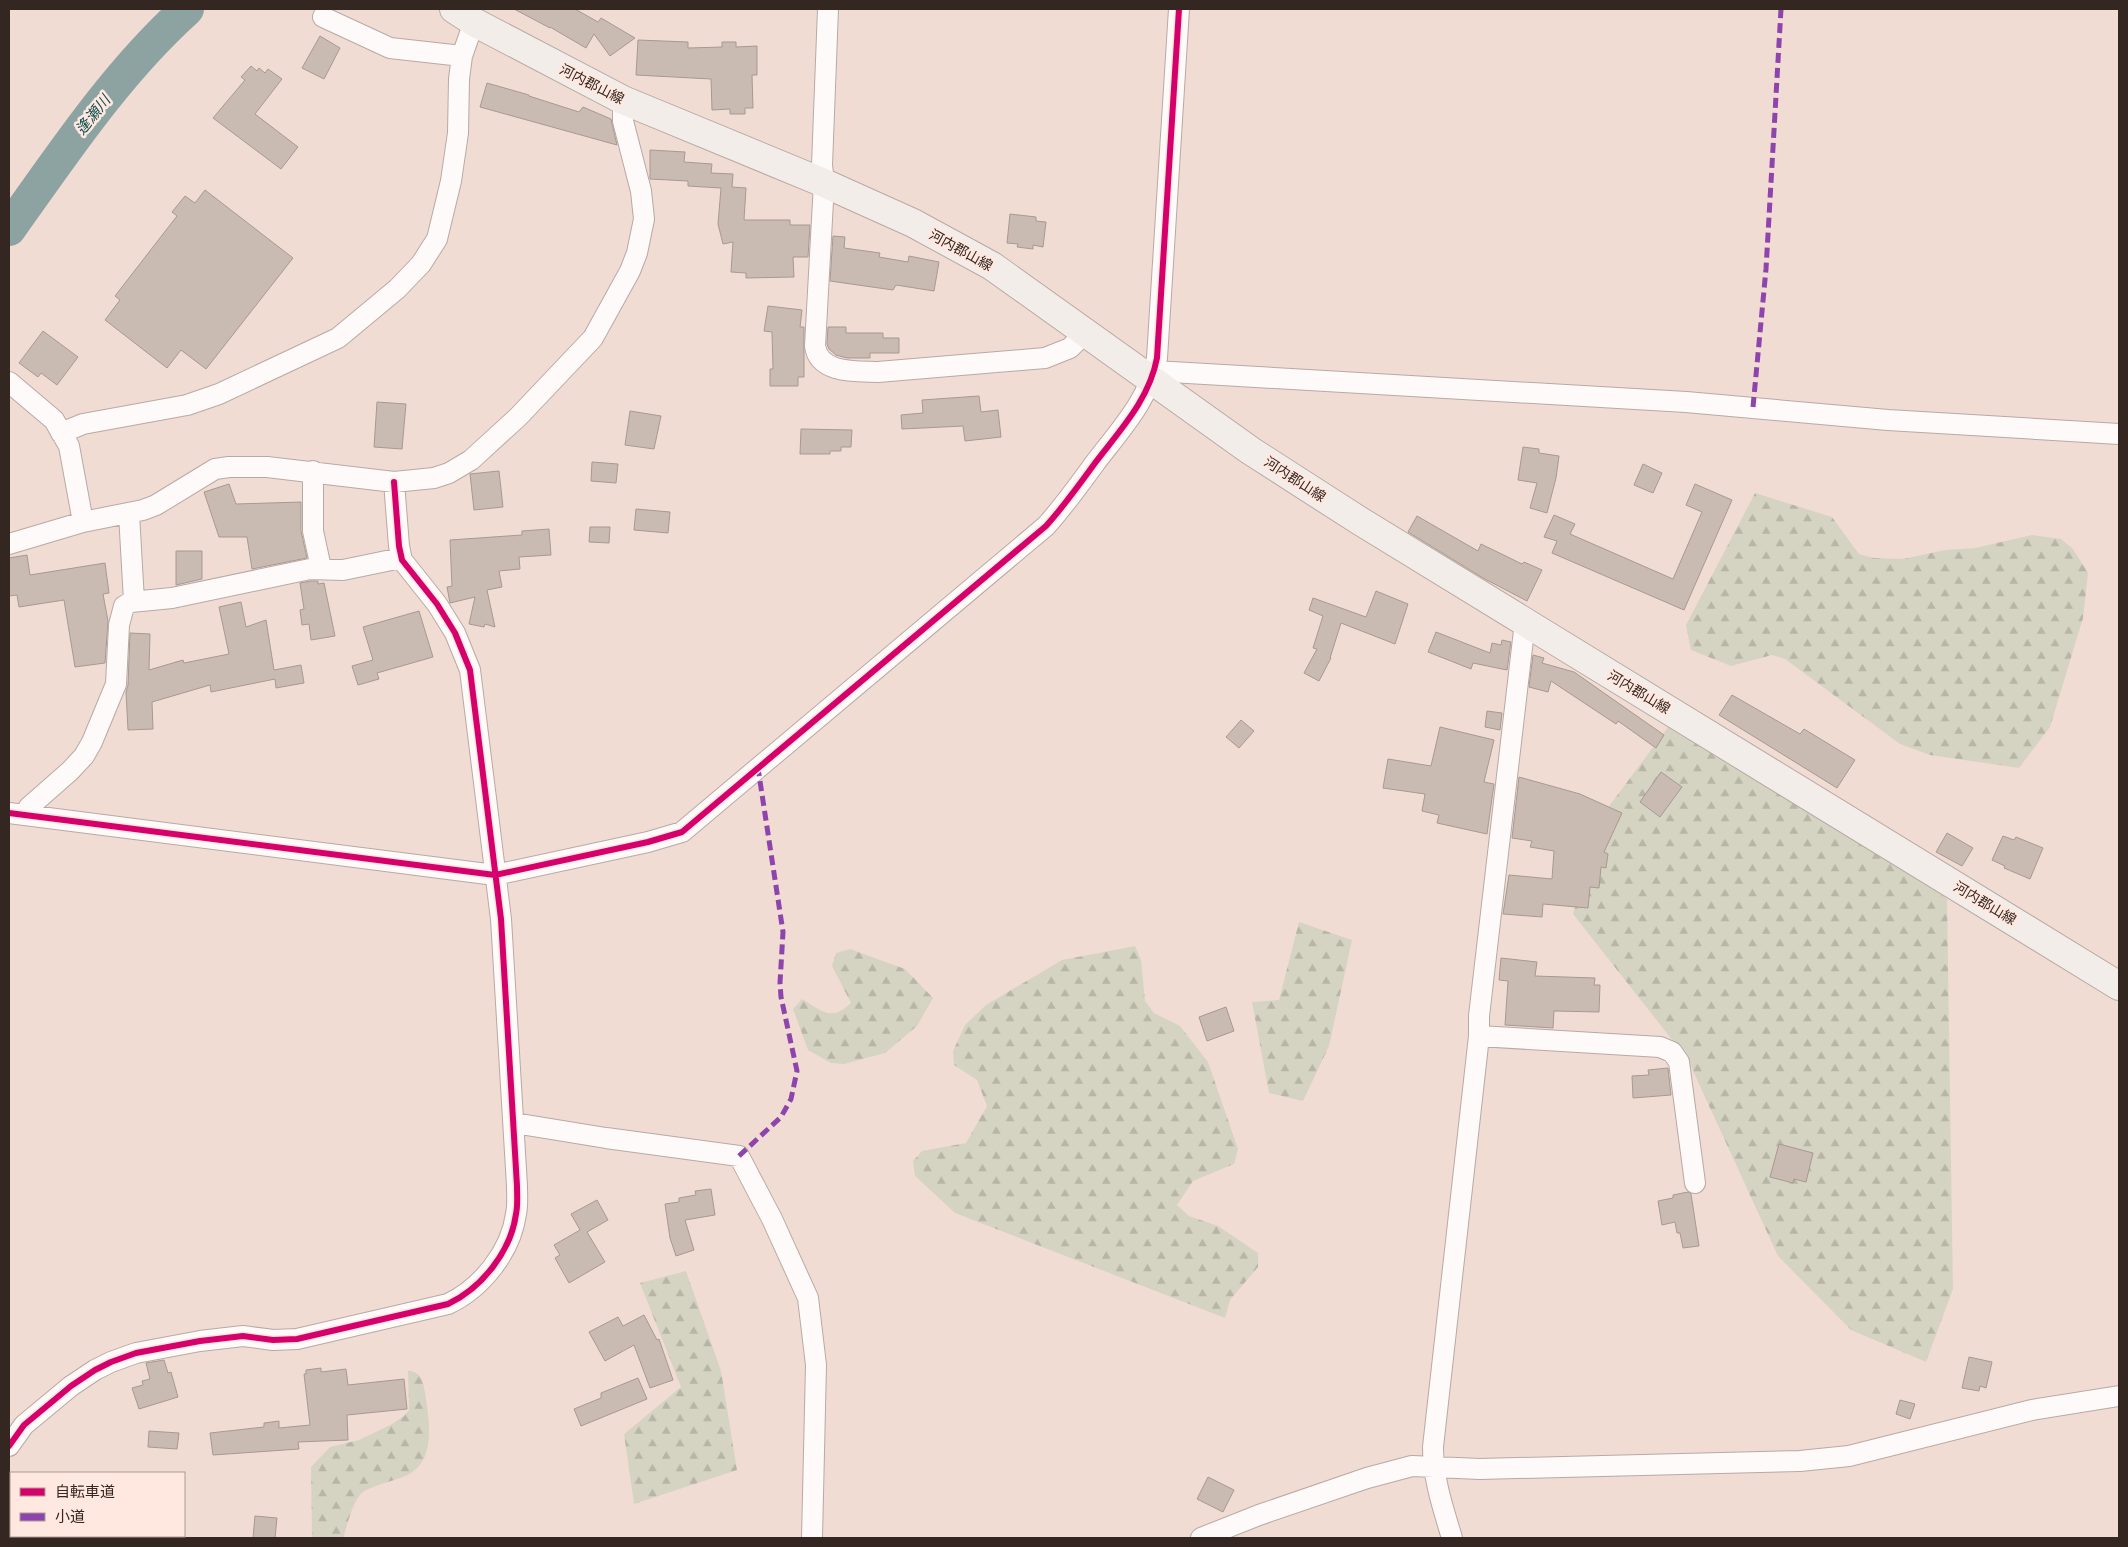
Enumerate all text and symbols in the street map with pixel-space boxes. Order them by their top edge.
street label: 河内郡山線 [556,59,628,109]
water label: 逢瀬川 [70,89,117,139]
street label: 河内郡山線 [926,224,996,276]
street label: 河内郡山線 [1260,452,1330,506]
street label: 河内郡山線 [1604,665,1674,719]
street label: 河内郡山線 [1950,876,2020,930]
legend [10,1472,185,1537]
text: 自転車道 [55,1481,115,1503]
text: 小道 [55,1506,85,1528]

